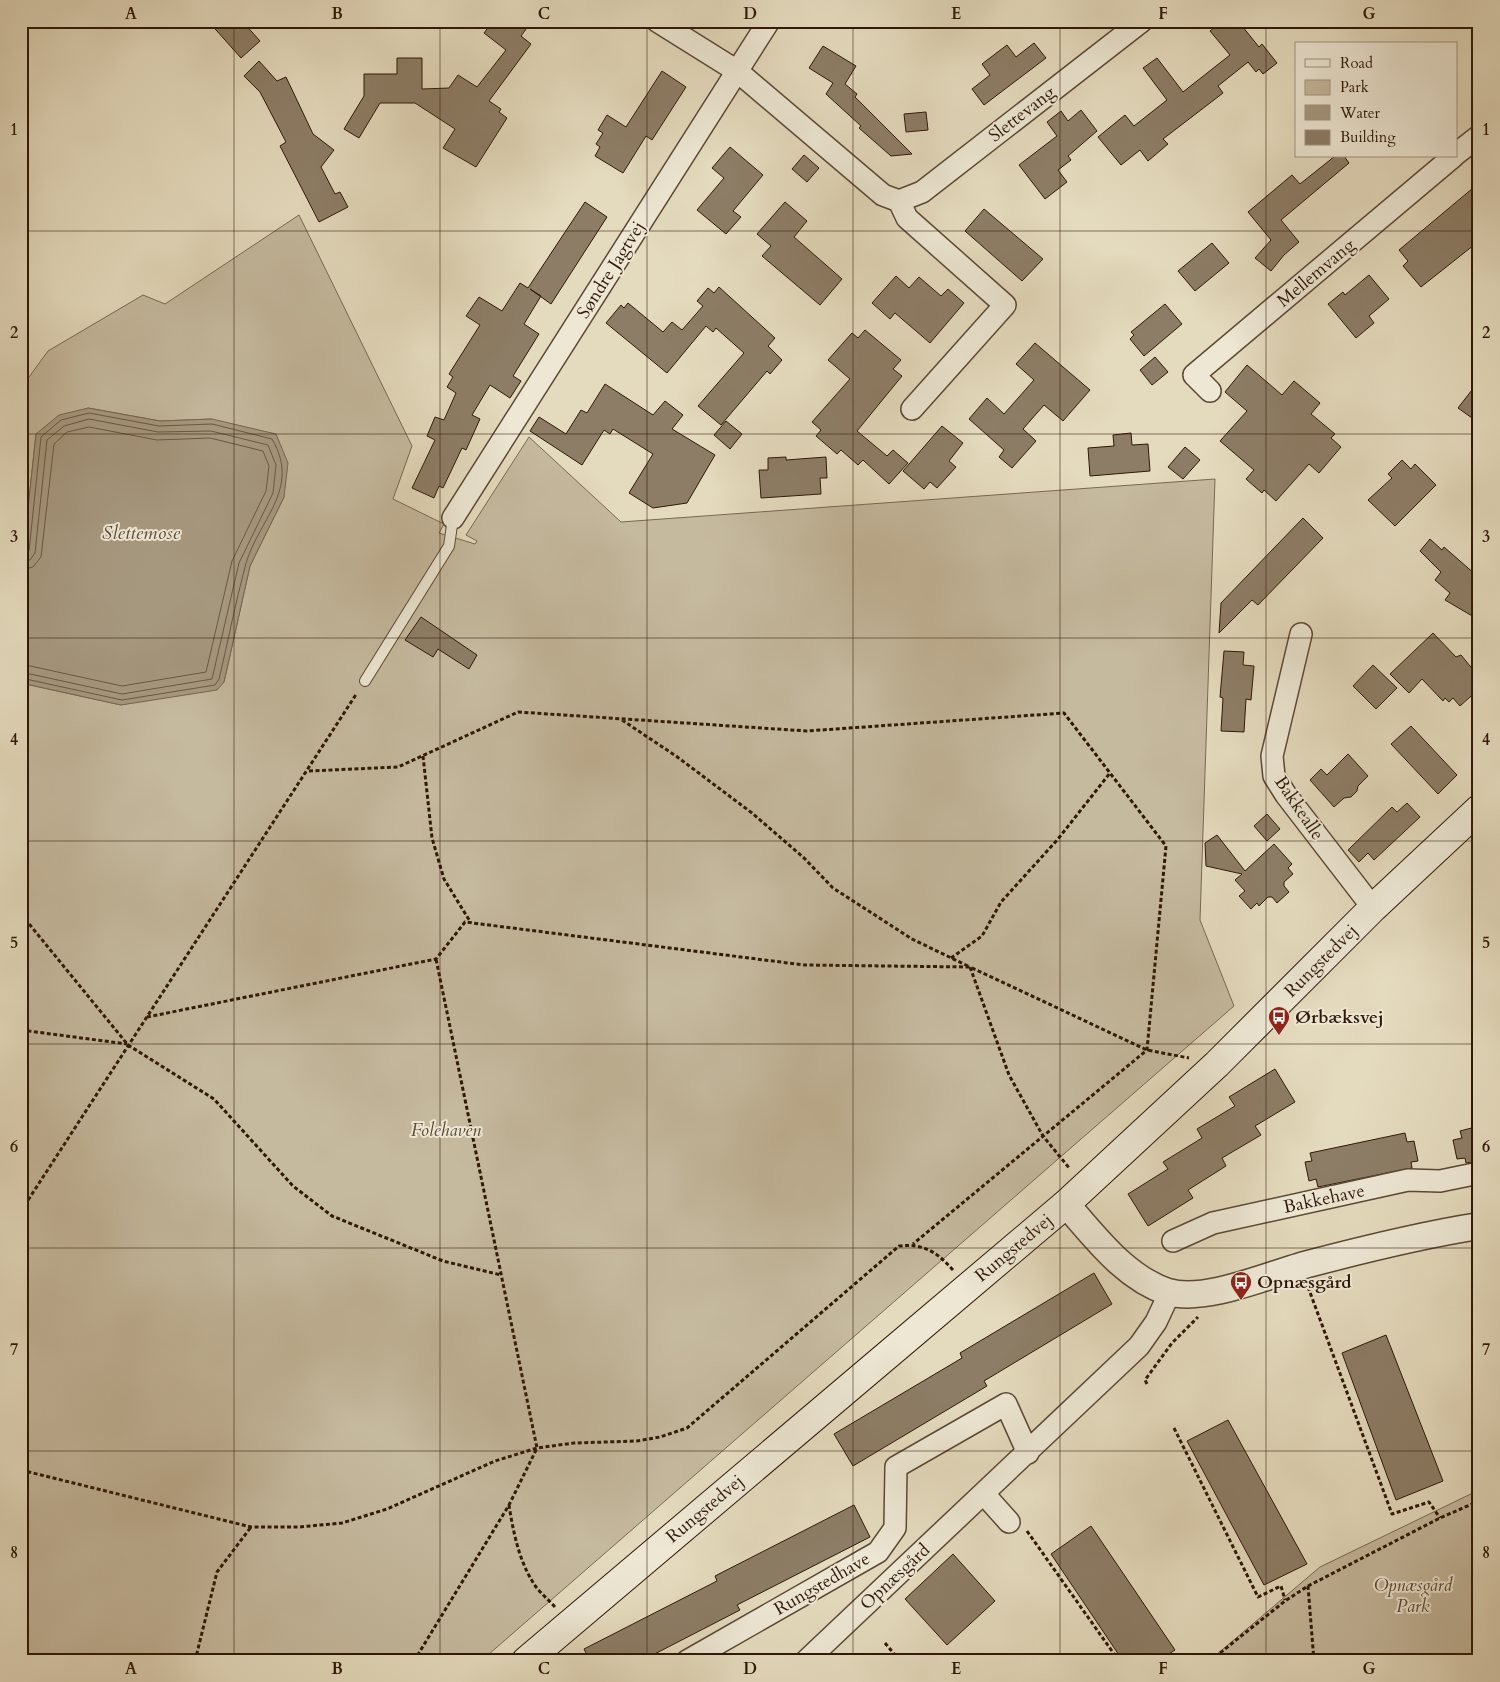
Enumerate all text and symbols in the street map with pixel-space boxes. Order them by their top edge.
text: A [125,3,137,25]
text: B [331,3,343,25]
text: C [538,3,550,25]
text: D [743,3,757,25]
text: E [951,3,961,25]
text: F [1158,3,1168,25]
text: G [1362,3,1376,25]
legend [1295,42,1458,158]
text: Road [1340,53,1373,73]
text: Park [1340,77,1369,97]
street label: Slettevang [983,79,1061,148]
text: Water [1339,103,1381,123]
text: 1 [10,119,18,141]
text: 1 [1482,119,1490,141]
text: Building [1340,127,1396,147]
street label: Søndre Jagtvej [571,216,651,324]
street label: Mellemvang [1272,232,1361,313]
text: 2 [10,322,18,344]
text: 2 [1482,322,1490,344]
water label: Slettemose [102,520,181,546]
text: 3 [10,526,18,548]
text: 3 [1482,526,1490,548]
text: 4 [10,729,18,751]
text: 4 [1482,729,1490,751]
street label: Bakkealle [1268,771,1330,845]
street label: Rungstedvej [1279,919,1363,1003]
text: 5 [10,932,18,954]
text: 5 [1482,932,1490,954]
bus stop icon: Ørbæksvej [1267,1005,1291,1036]
place label: Ørbæksvej [1295,1005,1384,1030]
park label: Folehaven [411,1118,481,1143]
text: 6 [10,1136,18,1158]
text: 6 [1482,1136,1490,1158]
street label: Bakkehave [1281,1178,1367,1220]
street label: Rungstedvej [970,1208,1058,1288]
bus stop icon: Opnæsgård [1229,1270,1253,1301]
place label: Opnæsgård [1257,1270,1352,1295]
text: 7 [10,1339,18,1361]
text: 7 [1482,1339,1490,1361]
street label: Rungstedvej [661,1469,749,1549]
street label: Opnæsgård [854,1538,936,1616]
text: 8 [10,1542,18,1564]
text: 8 [1482,1542,1490,1564]
street label: Rungstedhave [769,1546,875,1622]
park label: Opnæsgård Park [1374,1573,1454,1619]
text: A [125,1658,137,1680]
text: B [331,1658,343,1680]
text: C [538,1658,550,1680]
text: D [743,1658,757,1680]
text: E [951,1658,961,1680]
text: F [1158,1658,1168,1680]
text: G [1362,1658,1376,1680]

